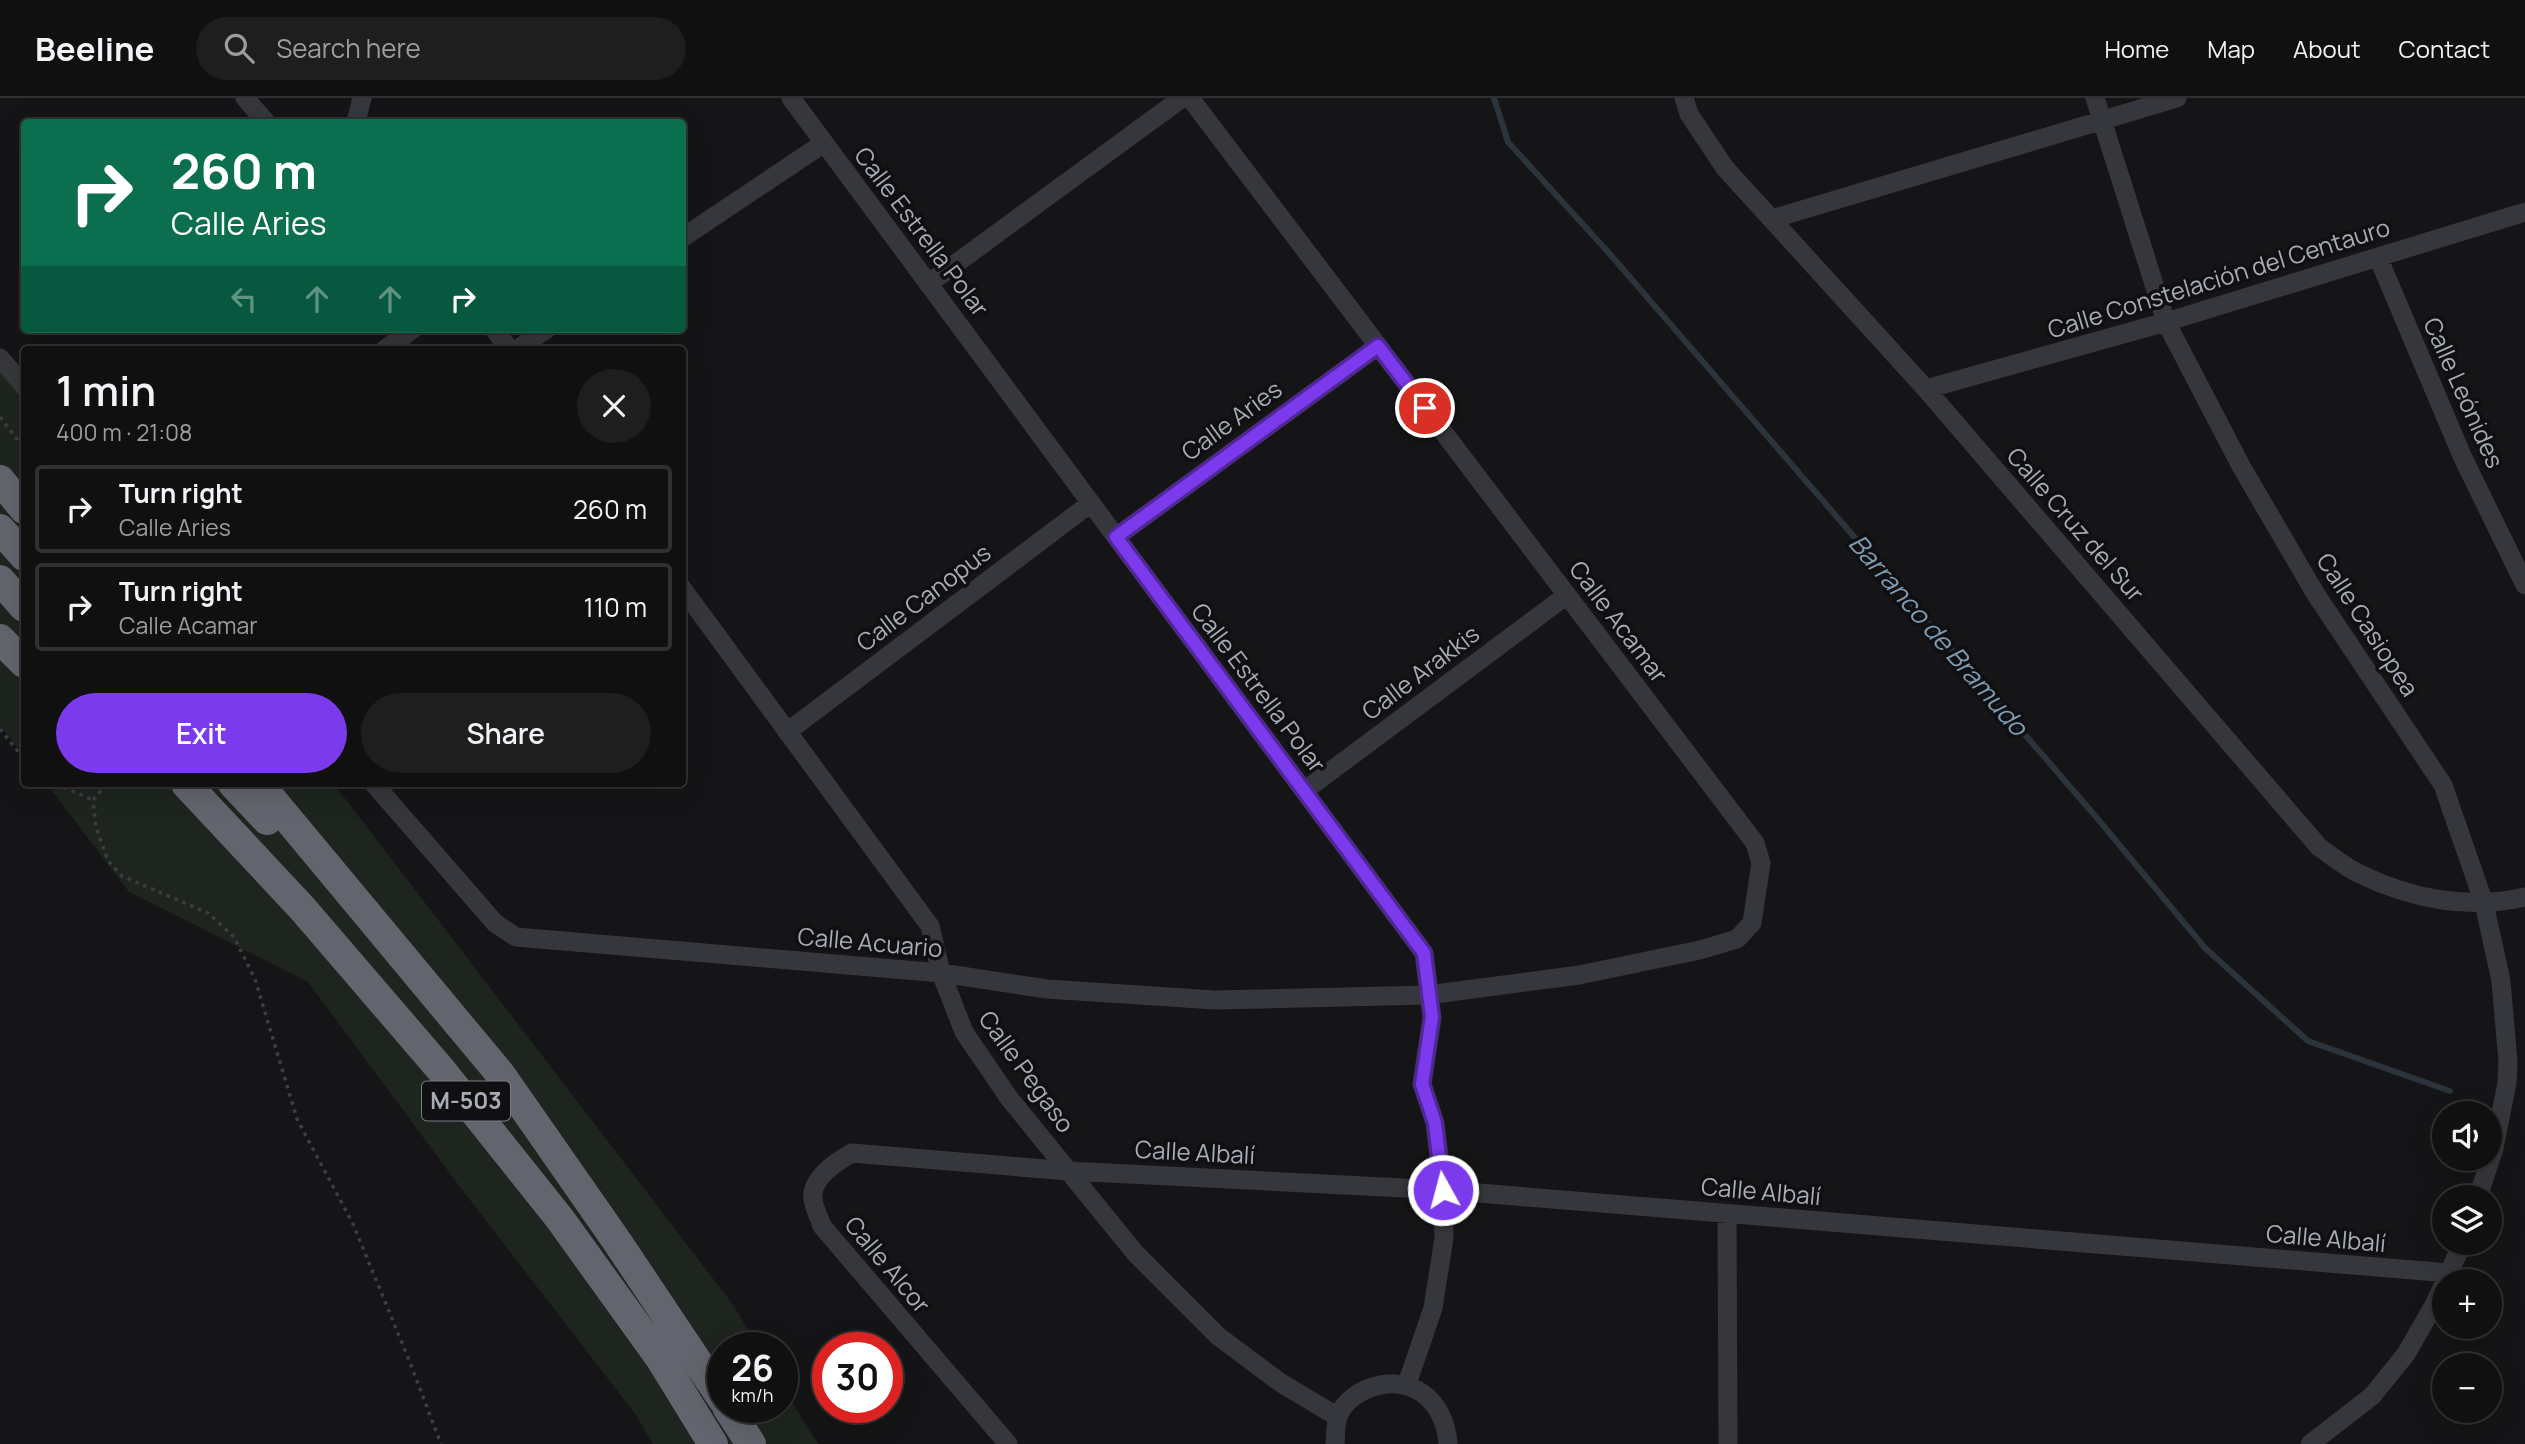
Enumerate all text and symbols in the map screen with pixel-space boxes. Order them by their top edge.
search box [196,17,686,80]
text: Beeline [35,26,154,71]
icon: search [220,29,258,67]
text: Search here [276,30,421,66]
text: Home [2104,32,2169,65]
text: Map [2207,32,2255,65]
text: About [2293,32,2361,65]
text: Contact [2399,32,2490,65]
text: 260 m [171,137,317,204]
street label: Calle Estrella Polar [848,140,997,323]
icon: right [56,147,147,238]
text: Calle Aries [171,201,327,245]
street label: Calle Constelación del Centauro [2043,210,2394,345]
icon: left [225,280,263,318]
icon: ahead [298,280,336,318]
icon: ahead [371,280,409,318]
icon: right [444,280,482,318]
street label: Calle Leónides [2416,312,2512,473]
text: 1 min [56,361,156,419]
button: close [577,369,651,443]
street label: Calle Aries [1174,372,1288,467]
pin [1395,378,1455,438]
icon: arrive [1406,389,1444,427]
text: 400 m · 21:08 [56,416,192,448]
street label: Calle Cruz del Sur [2000,440,2153,608]
text: Turn right [119,475,243,511]
icon: right [60,490,98,528]
text: 260 m [573,491,647,527]
text: Calle Aries [119,511,231,543]
water label: Barranco de Bramudo [1841,526,2037,744]
street label: Calle Canopus [849,535,997,658]
street label: Calle Casiopea [2310,546,2427,702]
street label: Calle Acamar [1563,553,1676,689]
text: Turn right [119,573,243,609]
icon: right [60,588,98,626]
text: 110 m [584,589,647,625]
street label: Calle Estrella Polar [1185,596,1334,779]
text: Calle Acamar [119,609,258,641]
street label: Calle Arakkis [1355,617,1486,727]
button: Exit [56,693,347,773]
button: Share [361,693,651,773]
street label: Calle Acuario [796,919,944,964]
street label: Calle Pegaso [972,1003,1083,1139]
road number: M-503 [422,1082,510,1120]
map controls [2432,1101,2502,1423]
button: sound [2432,1101,2502,1171]
street label: Calle Albalí [1134,1132,1256,1171]
position arrow [1406,1153,1480,1227]
street label: Calle Albalí [1700,1169,1823,1212]
button: layers [2432,1185,2502,1255]
street label: Calle Alcor [838,1209,939,1320]
street label: Calle Albalí [2265,1216,2388,1259]
button: + [2432,1269,2502,1339]
speed limit sign: 30 [812,1332,903,1423]
text: 26 [731,1344,774,1392]
button: − [2432,1353,2502,1423]
text: km/h [732,1383,773,1407]

